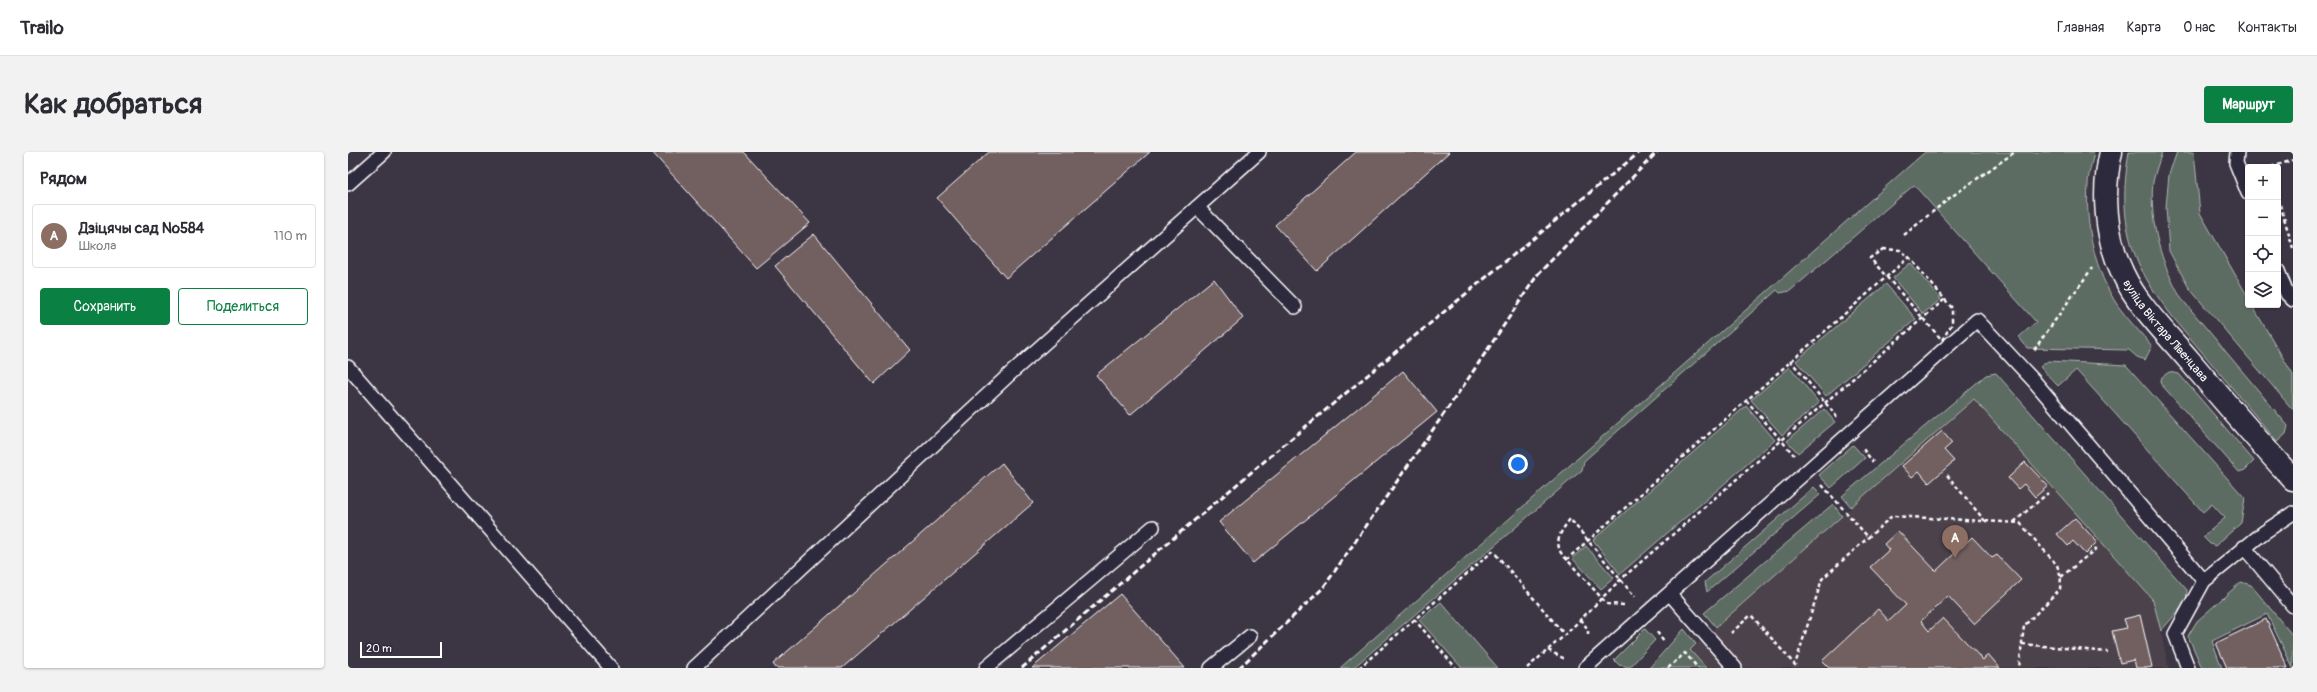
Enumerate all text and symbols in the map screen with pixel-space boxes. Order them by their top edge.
text: Trailo [20,16,64,40]
text: Главная [2057,19,2104,36]
text: Карта [2126,19,2161,36]
text: О нас [2183,19,2216,36]
text: Контакты [2238,19,2297,36]
button: Маршрут [2204,86,2293,123]
text: Как добраться [24,87,202,122]
map controls [2245,164,2281,308]
button: + [2245,164,2281,200]
text: Рядом [40,168,87,189]
button: − [2245,200,2281,236]
text: Дзіцячы сад №584 [79,219,204,238]
text: A [50,228,58,244]
text: 110 m [274,228,307,244]
button: locate [2245,236,2281,272]
text: Школа [79,238,116,254]
button: layers [2245,272,2281,308]
street label: вуліца Віктара Лівенцава [2119,277,2212,385]
button: Сохранить [40,288,170,325]
button: Поделиться [178,288,308,325]
your location [1508,454,1528,474]
pin: A [1942,525,1968,558]
scale bar [360,640,442,659]
text: 20 m [366,642,392,655]

